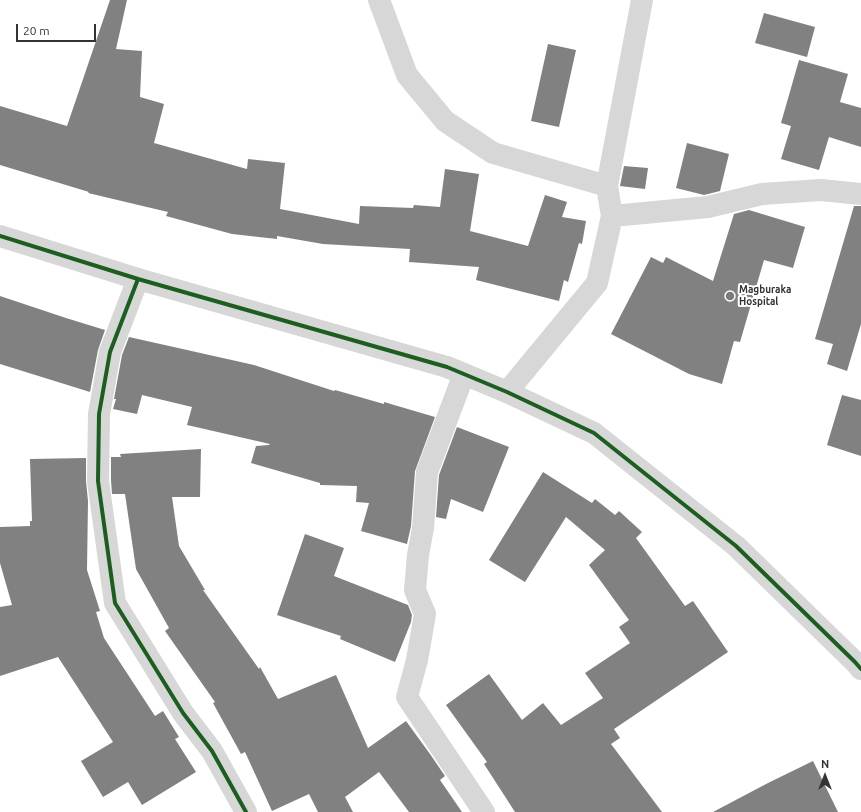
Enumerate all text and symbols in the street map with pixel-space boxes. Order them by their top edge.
scale bar [18,16,98,42]
text: 20 m [23,24,50,37]
place label: Magburaka Hospital [739,284,791,308]
marker: Magburaka Hospital [724,290,736,302]
north arrow [805,756,845,796]
text: N [821,758,829,770]

